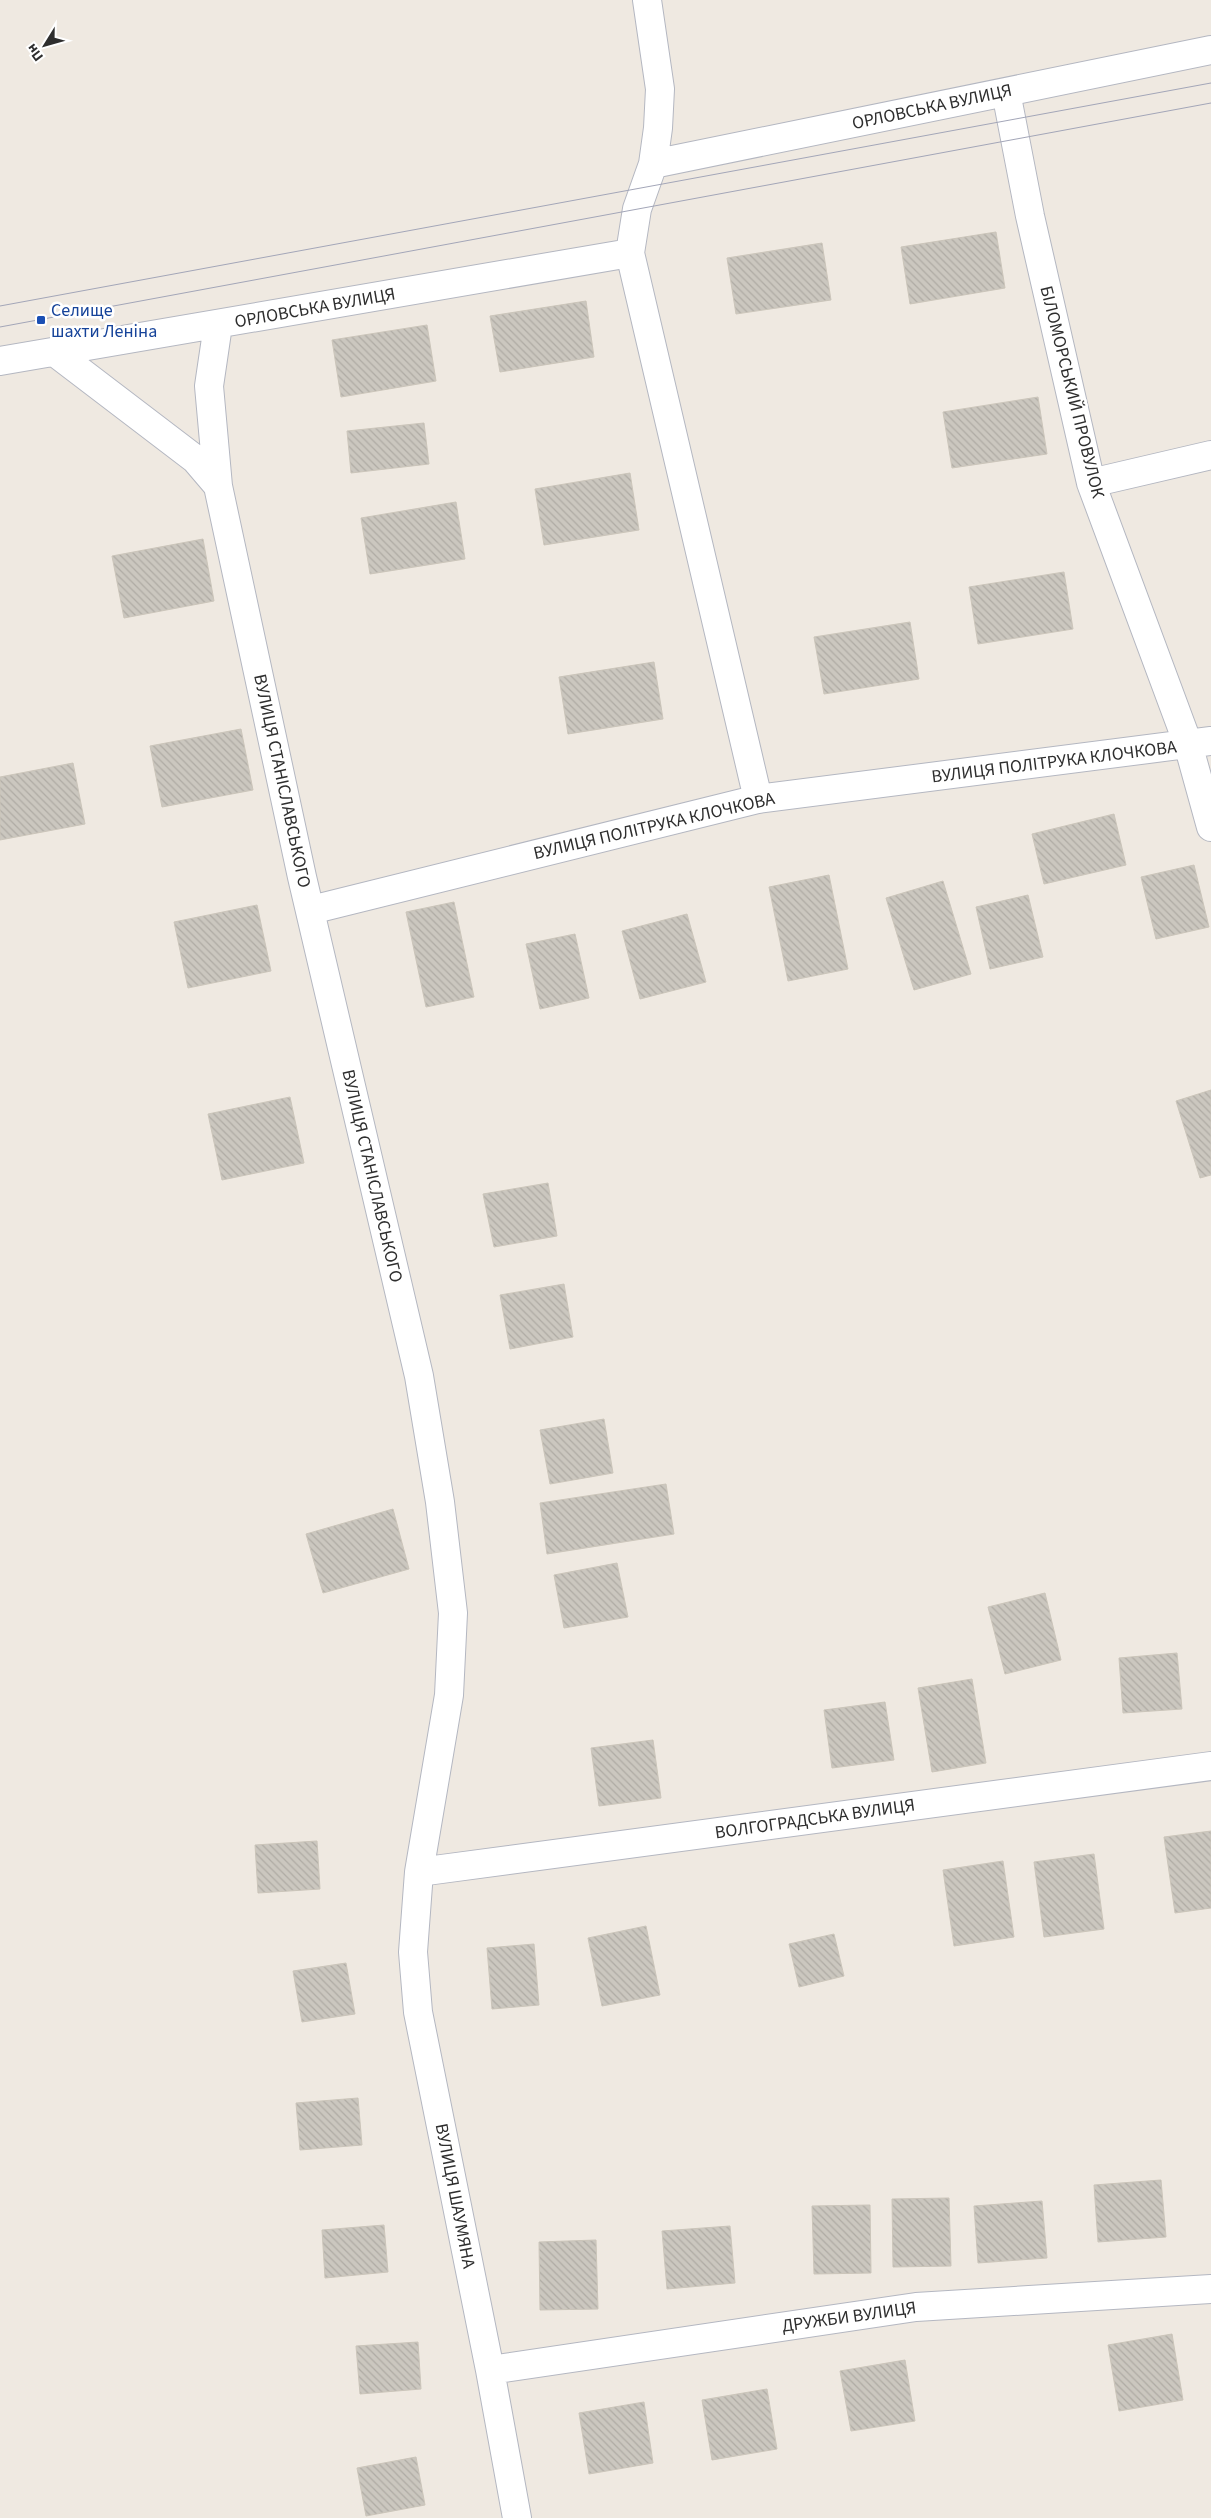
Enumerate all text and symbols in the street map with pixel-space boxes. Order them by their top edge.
north arrow [20,20,70,70]
text: Пн [22,39,49,65]
street label: ОРЛОВСЬКА ВУЛИЦЯ [850,78,1014,136]
street label: ОРЛОВСЬКА ВУЛИЦЯ [233,282,397,334]
street label: БІЛОМОРСЬКИЙ ПРОВУЛОК [1033,283,1111,501]
place label: Селище шахти Леніна [51,298,157,344]
marker: Селище шахти Леніна [35,314,47,326]
street label: ВУЛИЦЯ СТАНІСЛАВСЬКОГО [247,672,317,890]
street label: ВУЛИЦЯ ПОЛІТРУКА КЛОЧКОВА [930,735,1178,789]
street label: ВУЛИЦЯ ПОЛІТРУКА КЛОЧКОВА [531,786,777,866]
street label: ВУЛИЦЯ СТАНІСЛАВСЬКОГО [335,1067,409,1285]
street label: ВОЛГОГРАДСЬКА ВУЛИЦЯ [713,1793,917,1845]
street label: ВУЛИЦЯ ШАУМЯНА [429,2121,481,2271]
street label: ДРУЖБИ ВУЛИЦЯ [780,2295,918,2339]

